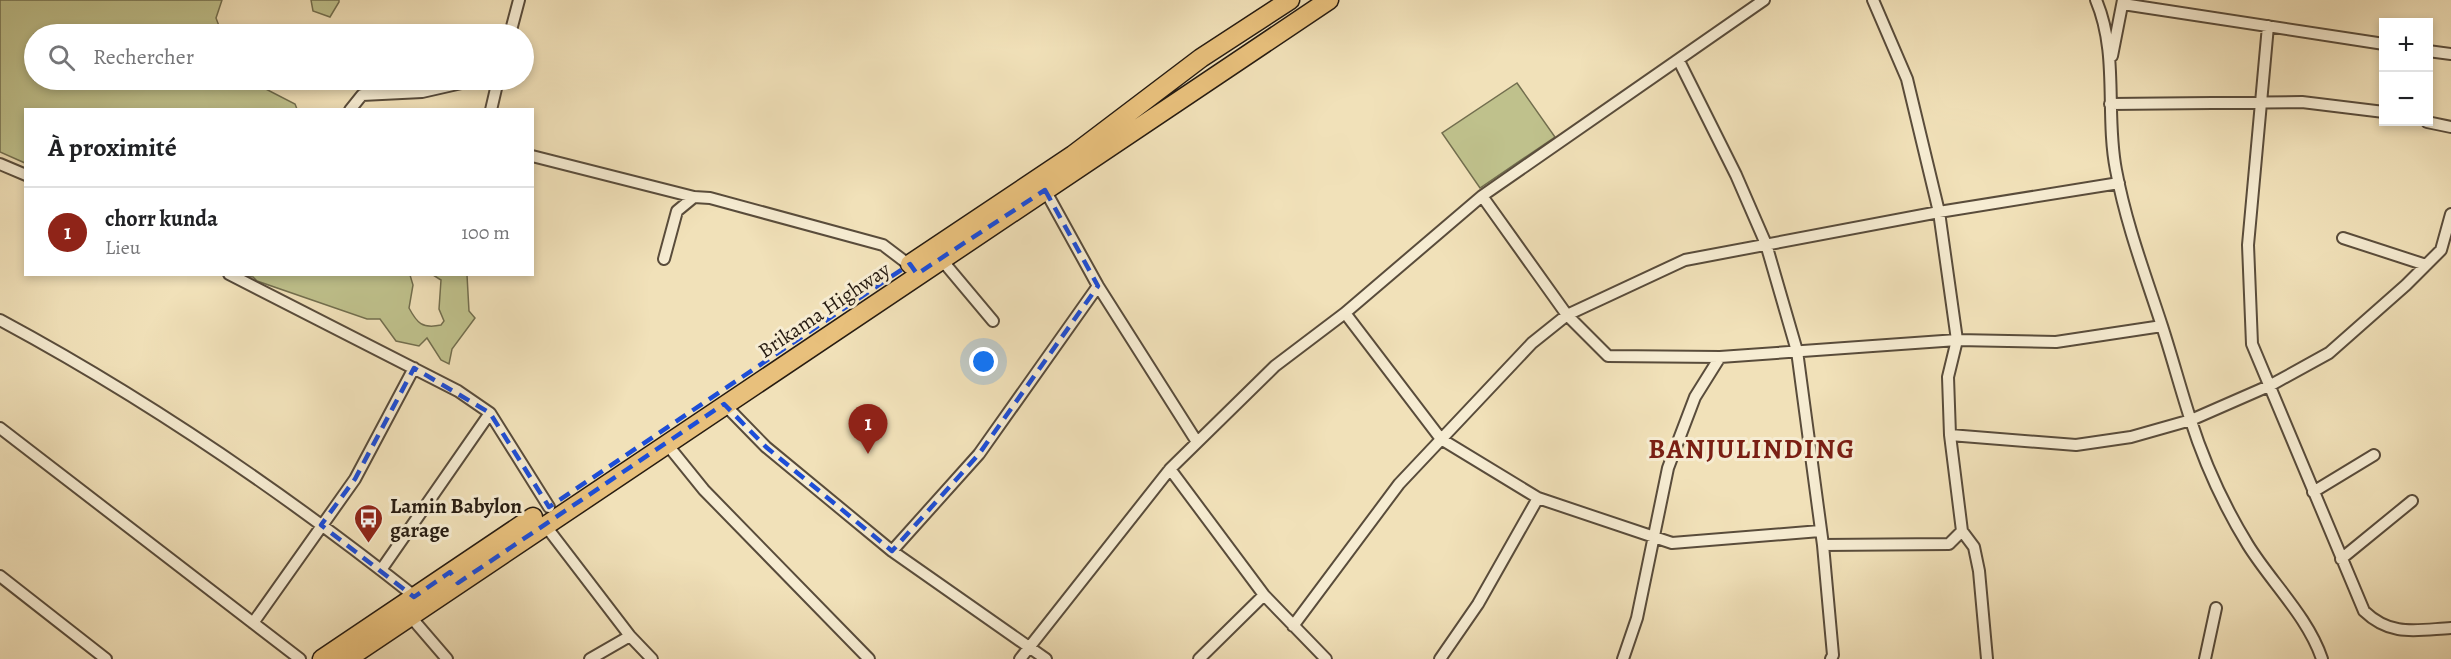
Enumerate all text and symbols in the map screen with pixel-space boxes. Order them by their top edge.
map controls [2379,18,2433,126]
button: + [2379,18,2433,72]
search box [24,24,534,90]
icon: search [45,41,78,74]
text: Rechercher [93,42,194,72]
button: − [2379,72,2433,126]
text: À proximité [48,130,177,165]
text: chorr kunda [105,204,218,234]
text: 1 [64,219,71,246]
text: 100 m [461,219,510,246]
text: Lieu [105,234,141,261]
street label: Brikama Highway [752,255,896,365]
your location [969,347,998,376]
pin: 1 [848,404,888,454]
district label: BANJULINDING [1648,431,1856,467]
place label: Lamin Babylon garage [390,492,522,544]
bus stop icon: Lamin Babylon garage [353,502,385,544]

